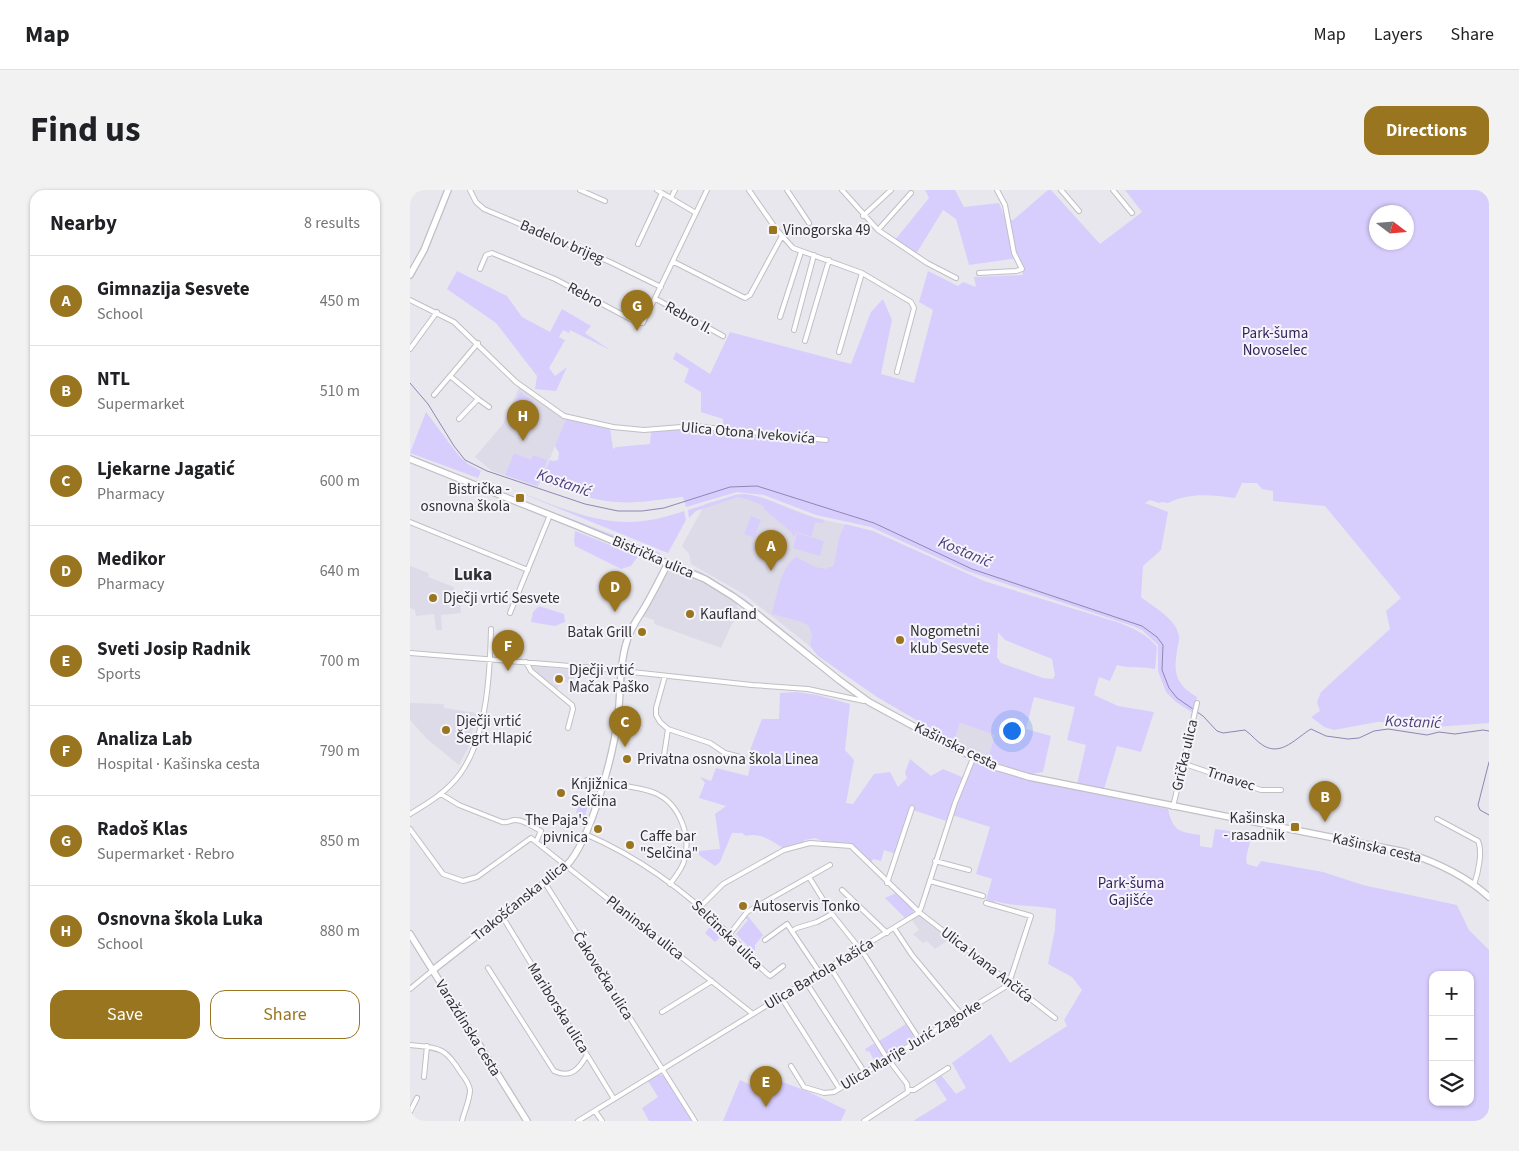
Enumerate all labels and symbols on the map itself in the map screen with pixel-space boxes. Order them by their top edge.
north arrow [1369,205,1414,250]
street label: Badelov brijeg [517,215,608,269]
place label: Vinogorska 49 [783,220,870,241]
marker: Vinogorska 49 [767,224,779,236]
street label: Rebro [564,277,606,313]
pin: G [621,290,653,331]
street label: Rebro II. [661,296,717,340]
park label: Park-šuma Novoselec [1242,323,1308,361]
pin: H [507,400,539,441]
street label: Ulica Otona Ivekovića [680,417,816,449]
water label: Kostanić [534,463,595,503]
place label: Bistrička - osnovna škola [421,479,510,517]
marker: Bistrička - osnovna škola [514,492,526,504]
street label: Bistrička ulica [609,530,697,584]
pin: A [755,530,787,571]
water label: Kostanić [935,531,996,573]
district label: Luka [454,562,492,587]
pin: D [599,571,631,612]
place label: Dječji vrtić Sesvete [443,588,560,609]
marker: Dječji vrtić Sesvete [427,592,439,604]
place label: Kaufland [700,604,757,625]
marker: Kaufland [684,608,696,620]
place label: Nogometni klub Sesvete [910,621,989,659]
place label: Batak Grill [567,622,632,643]
marker: Batak Grill [636,626,648,638]
pin: F [492,630,524,671]
marker: Nogometni klub Sesvete [894,634,906,646]
place label: Dječji vrtić Mačak Paško [569,660,649,698]
marker: Dječji vrtić Mačak Paško [553,673,565,685]
pin: C [609,706,641,747]
water label: Kostanić [1385,710,1442,734]
place label: Dječji vrtić Šegrt Hlapić [456,711,532,749]
street label: Kašinska cesta [911,717,1001,775]
street label: Grička ulica [1167,717,1203,793]
your location [999,718,1025,744]
marker: Dječji vrtić Šegrt Hlapić [440,724,452,736]
place label: Privatna osnovna škola Linea [637,749,819,770]
marker: Privatna osnovna škola Linea [621,753,633,765]
street label: Trnavec [1204,761,1258,797]
place label: Knjižnica Selčina [571,774,628,812]
pin: B [1309,781,1341,822]
marker: Knjižnica Selčina [555,787,567,799]
place label: Kašinska - rasadnik [1223,808,1286,846]
place label: The Paja's pivnica [525,810,588,848]
marker: Kašinska - rasadnik [1289,821,1301,833]
marker: The Paja's pivnica [592,823,604,835]
place label: Caffe bar "Selčina" [640,826,698,864]
street label: Kašinska cesta [1330,828,1424,868]
marker: Caffe bar "Selčina" [624,839,636,851]
street label: Trakošćanska ulica [468,856,572,946]
park label: Park-šuma Gajišće [1098,873,1164,911]
street label: Planinska ulica [601,891,689,965]
street label: Selčinska ulica [687,895,767,975]
place label: Autoservis Tonko [753,896,860,917]
marker: Autoservis Tonko [737,900,749,912]
street label: Ulica Ivana Ančića [936,922,1038,1008]
street label: Čakovečka ulica [568,928,638,1024]
street label: Ulica Bartola Kašića [760,933,878,1015]
street label: Mariborska ulica [522,959,594,1057]
street label: Varaždinska cesta [430,976,506,1080]
street label: Ulica Marije Jurić Zagorke [837,995,985,1095]
pin: E [750,1066,782,1107]

